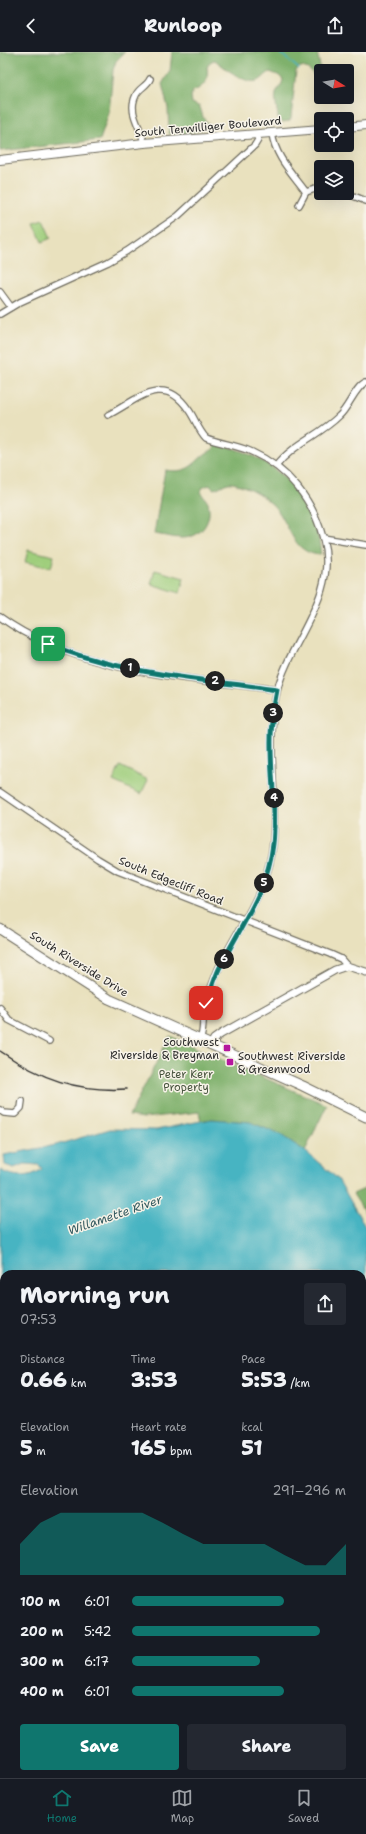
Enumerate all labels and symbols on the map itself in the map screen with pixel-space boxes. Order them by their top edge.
north arrow [314,64,354,104]
street label: South Terwilliger Boulevard [134,113,282,141]
pin [31,627,65,661]
pin: 1 [120,658,140,678]
pin: 2 [205,671,225,691]
pin: 3 [263,703,283,723]
pin: 4 [264,788,284,808]
street label: South Edgecliff Road [117,853,225,909]
pin: 5 [254,873,274,893]
street label: South Riverside Drive [27,928,131,1000]
pin: 6 [214,949,234,969]
pin [189,986,223,1020]
place label: Southwest Riverside & Breyman [110,1035,219,1063]
marker: Southwest Riverside & Breyman [222,1043,232,1053]
place label: Southwest Riverside & Greenwood [238,1049,346,1077]
marker: Southwest Riverside & Greenwood [225,1057,235,1067]
park label: Peter Kerr Property [159,1067,213,1095]
water label: Willamette River [66,1191,165,1239]

